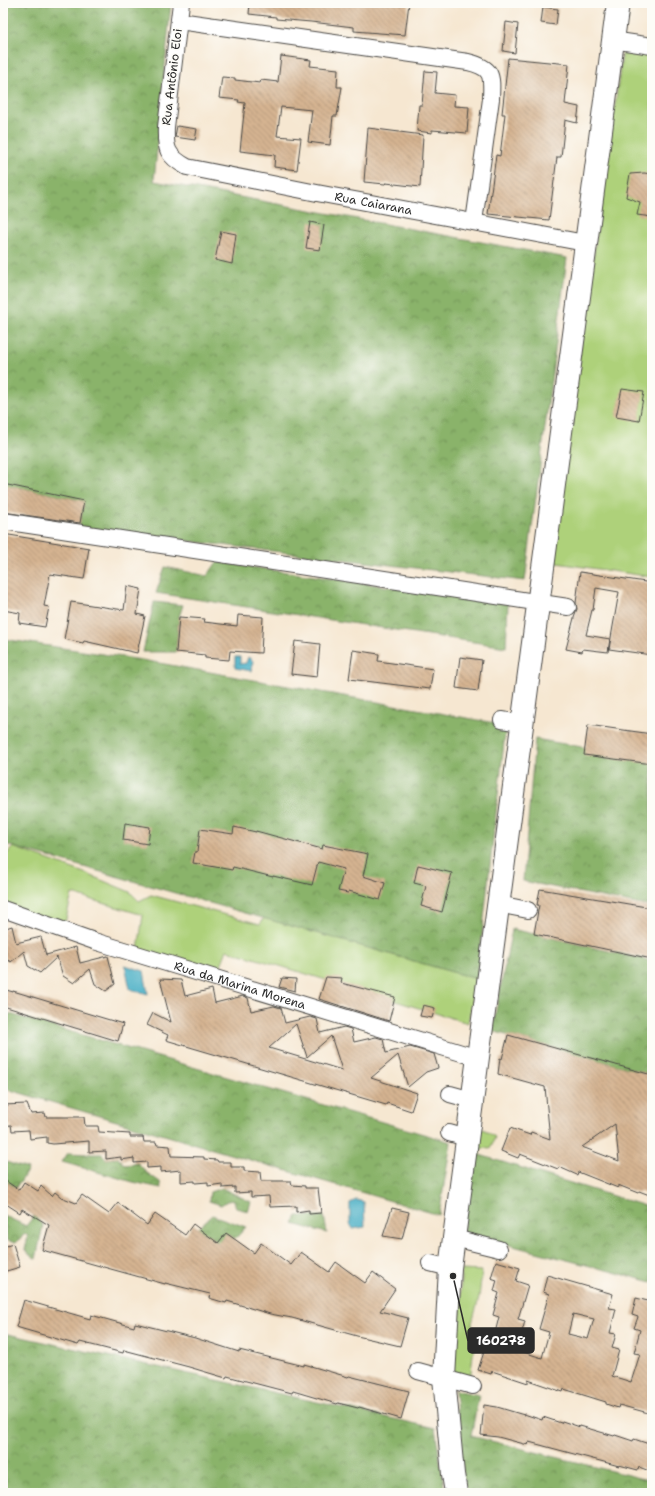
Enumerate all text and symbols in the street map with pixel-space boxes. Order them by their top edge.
street label: Rua Antônio Eloi [158,28,186,126]
street label: Rua Caiarana [333,188,414,219]
street label: Rua da Marina Morena [172,958,308,1013]
callout: 160278 [468,1328,534,1353]
text: 160278 [476,1332,526,1349]

